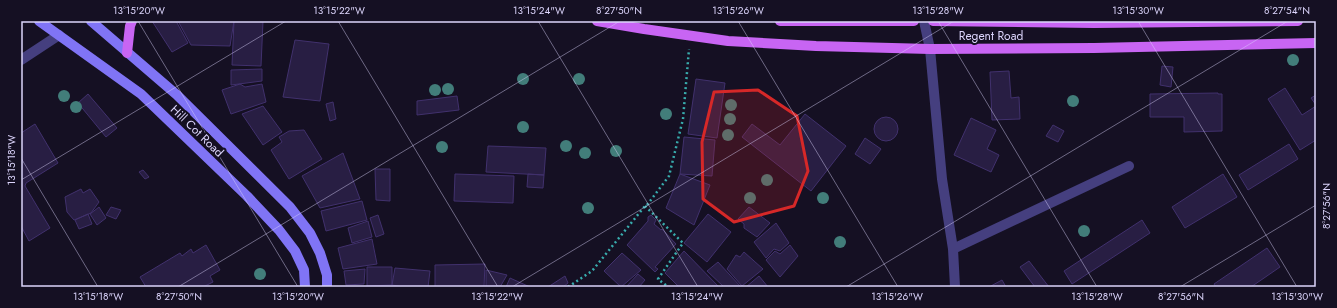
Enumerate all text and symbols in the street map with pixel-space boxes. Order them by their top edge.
text: 13°15'20"W [113,3,165,18]
text: 13°15'22"W [313,3,365,18]
text: 13°15'24"W [513,3,565,18]
text: 8°27'50"N [596,3,642,18]
text: 13°15'26"W [712,3,764,18]
text: 13°15'28"W [912,3,964,18]
text: 13°15'30"W [1112,3,1164,18]
text: 8°27'54"N [1264,3,1310,18]
street label: Regent Road [959,27,1023,45]
street label: Hill Cot Road [166,101,228,161]
text: 13°15'18"W [4,135,19,185]
text: 8°27'56"N [1319,183,1334,229]
text: 13°15'18"W [73,289,123,304]
text: 8°27'50"N [156,289,202,304]
text: 13°15'20"W [272,289,324,304]
text: 13°15'22"W [471,289,523,304]
text: 13°15'24"W [671,289,723,304]
text: 13°15'26"W [871,289,923,304]
text: 13°15'28"W [1071,289,1123,304]
text: 8°27'56"N [1158,289,1204,304]
text: 13°15'30"W [1271,289,1323,304]

